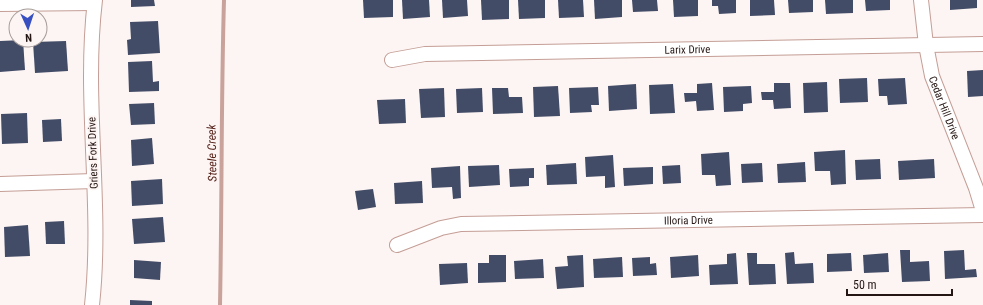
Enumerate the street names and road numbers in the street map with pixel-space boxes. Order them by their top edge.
street label: Larix Drive [664,42,710,56]
street label: Cedar Hill Drive [926,74,963,141]
street label: Griers Fork Drive [85,117,101,189]
street label: Illoria Drive [664,213,713,227]

